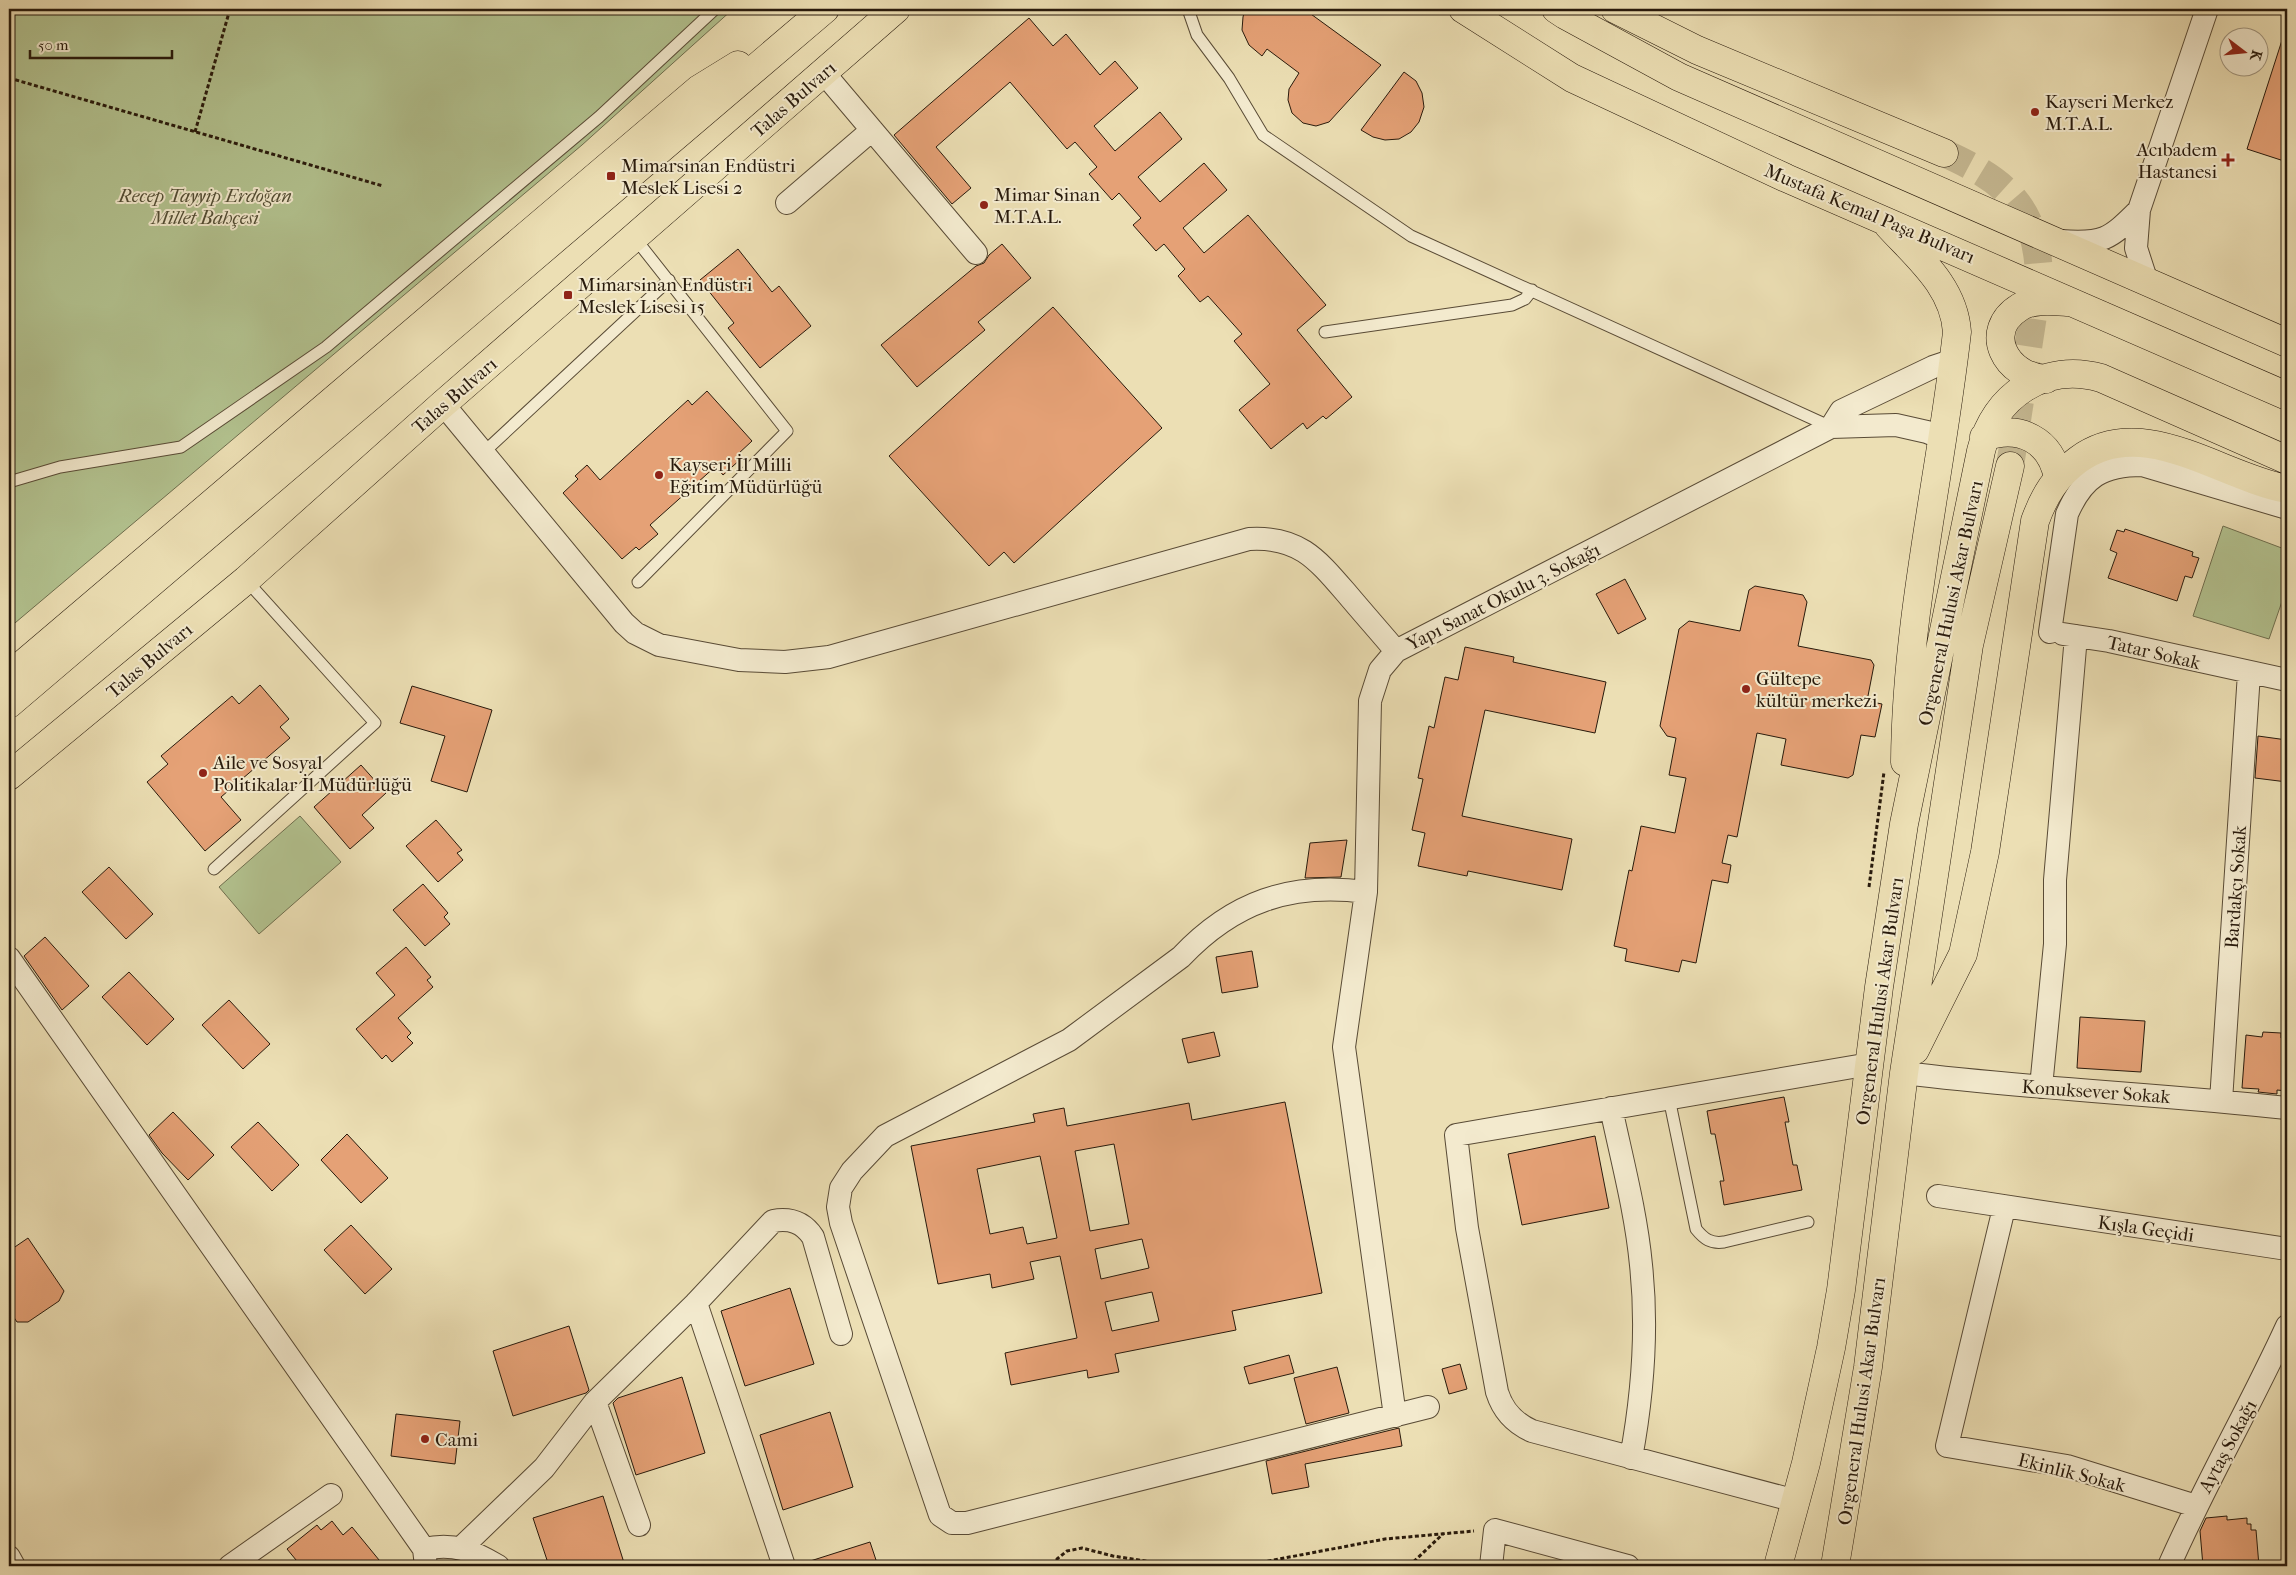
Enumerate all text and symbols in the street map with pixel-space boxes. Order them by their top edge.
scale bar [30,28,172,60]
north arrow [2218,28,2268,78]
text: 50 m [38,36,69,54]
text: K [2246,48,2266,63]
street label: Talas Bulvarı [747,57,841,143]
place label: Kayseri Merkez M.T.A.L. [2045,91,2174,135]
marker: Kayseri Merkez M.T.A.L. [2029,106,2041,118]
place label: Acıbadem Hastanesi [2135,139,2217,183]
marker: Acıbadem Hastanesi [2221,153,2235,167]
place label: Mimarsinan Endüstri Meslek Lisesi 2 [621,155,796,199]
street label: Mustafa Kemal Paşa Bulvarı [1761,160,1978,268]
marker: Mimarsinan Endüstri Meslek Lisesi 2 [605,170,617,182]
place label: Mimar Sinan M.T.A.L. [994,184,1100,228]
park label: Recep Tayyip Erdoğan Millet Bahçesi [116,185,292,229]
marker: Mimar Sinan M.T.A.L. [978,199,990,211]
place label: Mimarsinan Endüstri Meslek Lisesi 15 [578,274,753,318]
marker: Mimarsinan Endüstri Meslek Lisesi 15 [562,289,574,301]
street label: Talas Bulvarı [408,353,502,439]
place label: Kayseri İl Milli Eğitim Müdürlüğü [669,454,822,498]
marker: Kayseri İl Milli Eğitim Müdürlüğü [653,469,665,481]
street label: Orgeneral Hulusi Akar Bulvarı [1914,478,1988,728]
street label: Yapı Sanat Okulu 3. Sokağı [1402,538,1604,656]
street label: Talas Bulvarı [102,618,197,703]
street label: Tatar Sokak [2105,632,2203,674]
place label: Gültepe kültür merkezi [1756,668,1878,712]
marker: Gültepe kültür merkezi [1740,683,1752,695]
place label: Aile ve Sosyal Politikalar İl Müdürlüğü [212,752,412,796]
marker: Aile ve Sosyal Politikalar İl Müdürlüğü [197,767,209,779]
street label: Bardakçı Sokak [2221,825,2251,949]
street label: Orgeneral Hulusi Akar Bulvarı [1852,875,1908,1127]
street label: Konuksever Sokak [2021,1076,2171,1108]
street label: Kışla Geçidi [2096,1211,2196,1247]
street label: Orgeneral Hulusi Akar Bulvarı [1834,1275,1890,1527]
street label: Aytaş Sokağı [2194,1396,2262,1498]
place label: Cami [435,1429,478,1451]
marker: Cami [419,1433,431,1445]
street label: Ekinlik Sokak [2016,1449,2128,1497]

